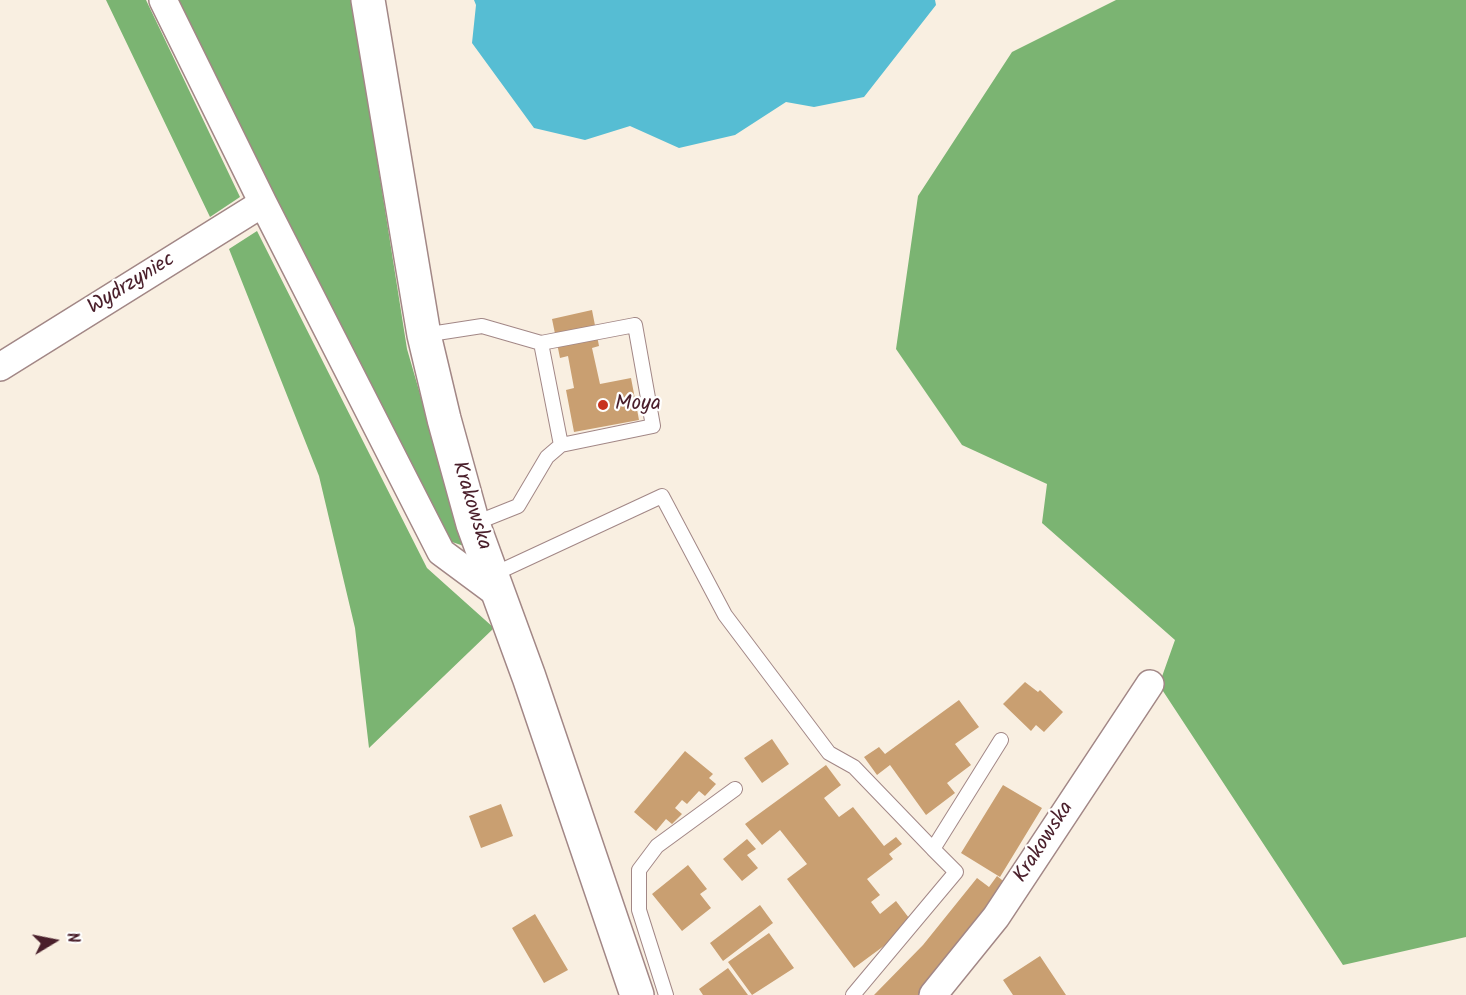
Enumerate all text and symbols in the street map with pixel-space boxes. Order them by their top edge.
street label: Wydrzyniec [84,248,180,322]
place label: Moya [615,392,661,418]
marker: Moya [596,398,610,412]
street label: Krakowska [445,459,495,553]
street label: Krakowska [1010,798,1080,888]
north arrow [24,911,84,971]
text: N [59,931,85,945]

